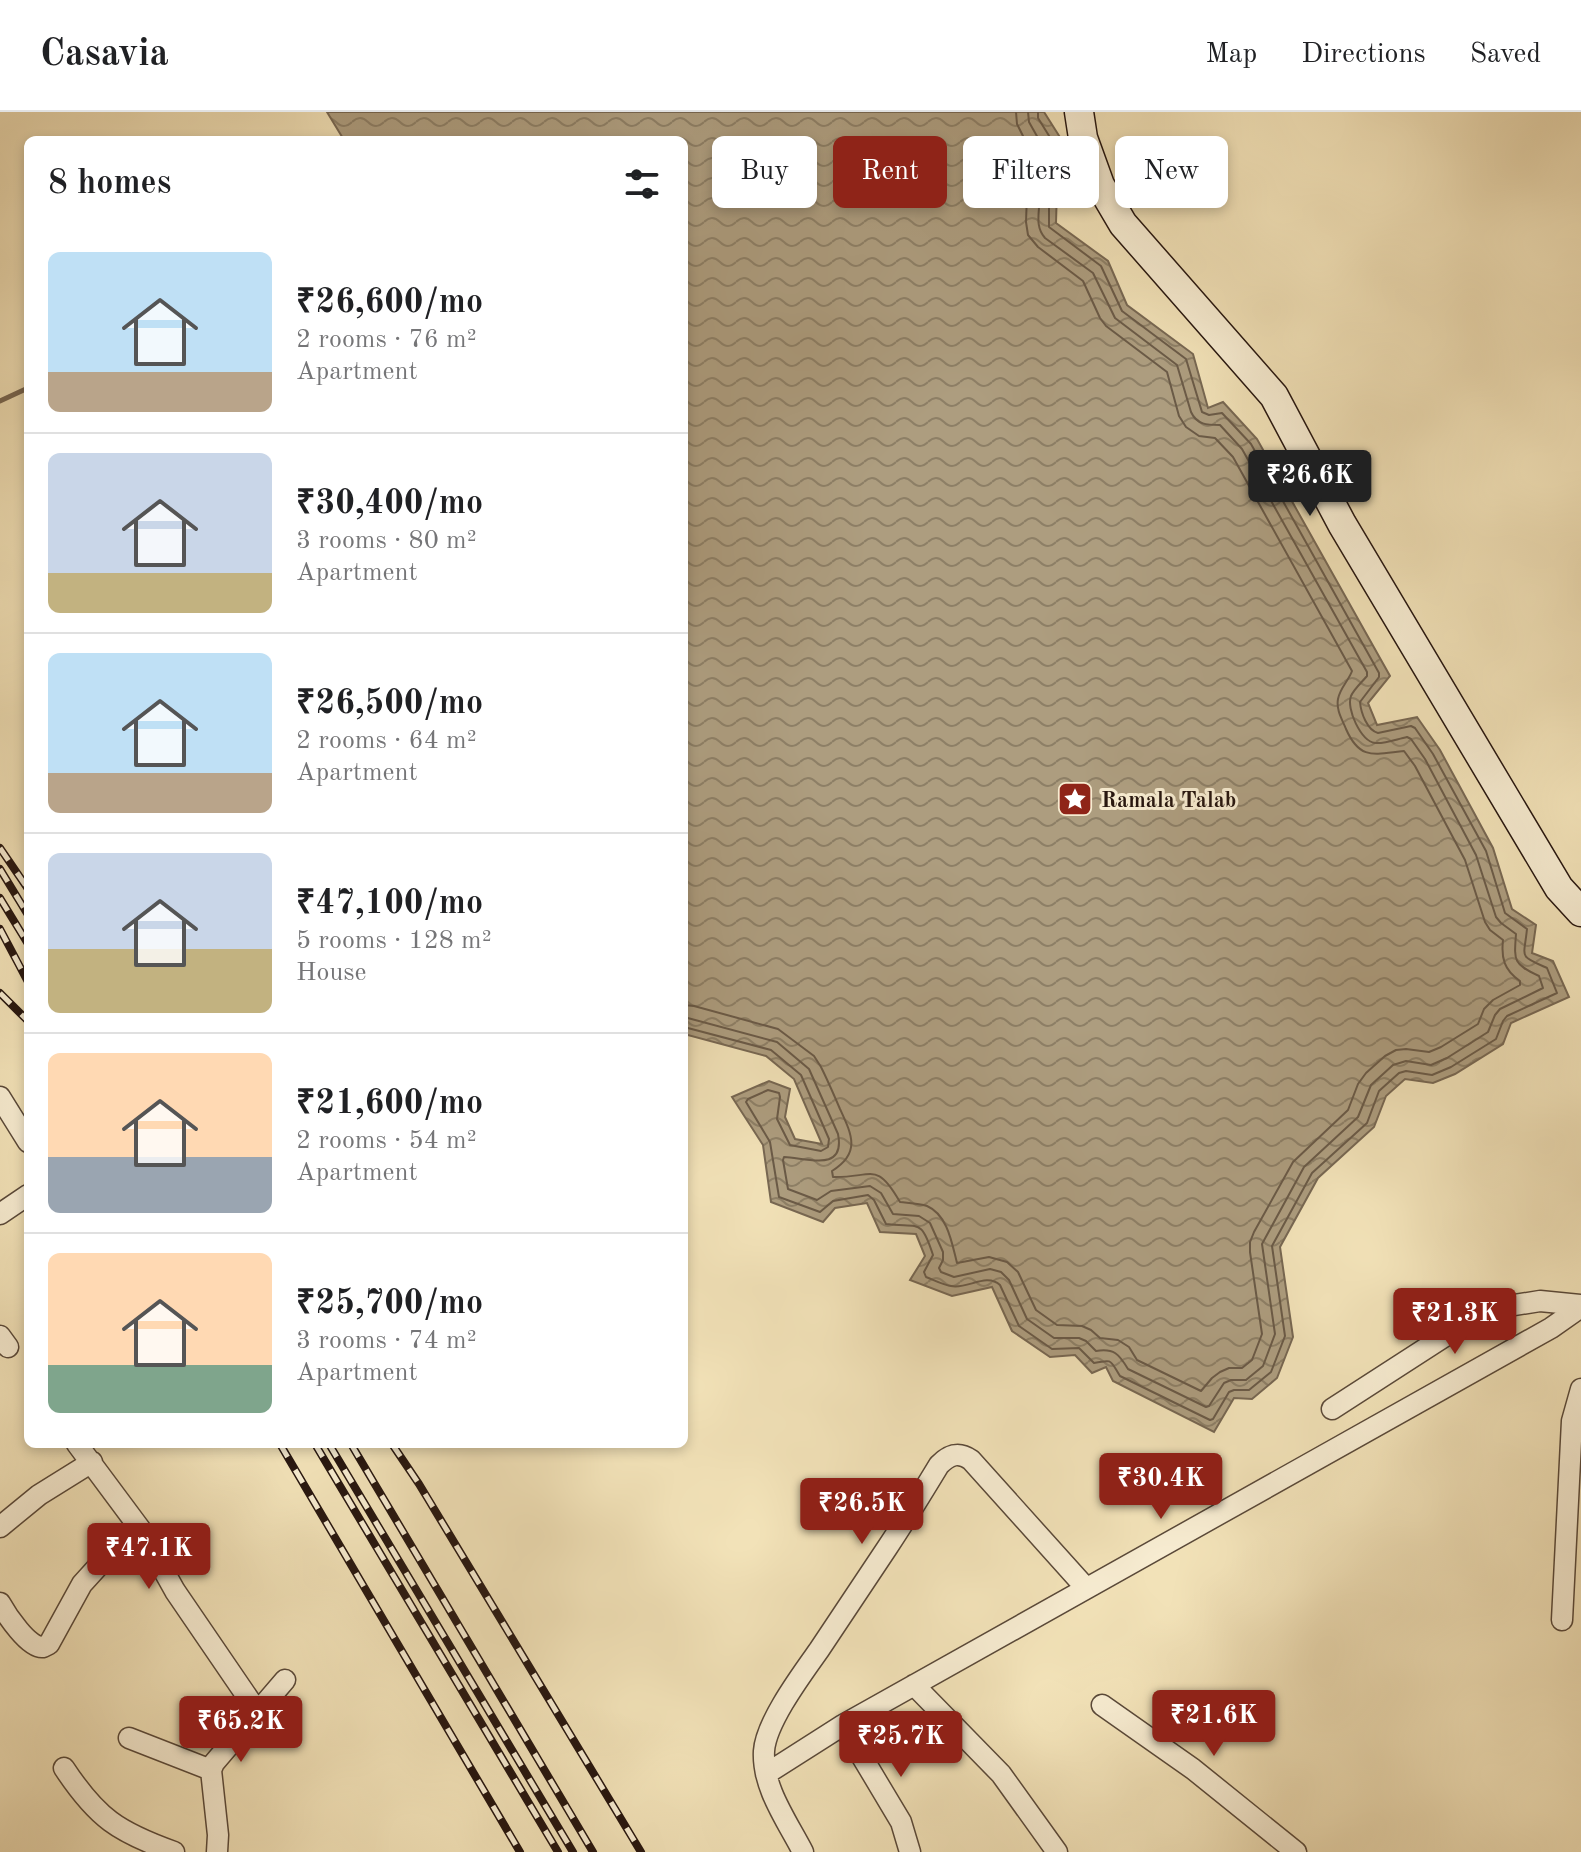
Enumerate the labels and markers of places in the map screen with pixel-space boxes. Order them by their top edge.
pin: ₹26.6K [1245,450,1375,518]
place icon: Ramala Talab [1056,780,1094,818]
place label: Ramala Talab [1101,790,1236,812]
pin: ₹21.3K [1390,1288,1520,1356]
pin: ₹30.4K [1096,1453,1226,1521]
pin: ₹26.5K [797,1478,927,1546]
pin: ₹47.1K [84,1523,214,1591]
pin: ₹21.6K [1149,1690,1279,1758]
pin: ₹65.2K [176,1696,306,1764]
pin: ₹25.7K [836,1711,966,1779]

